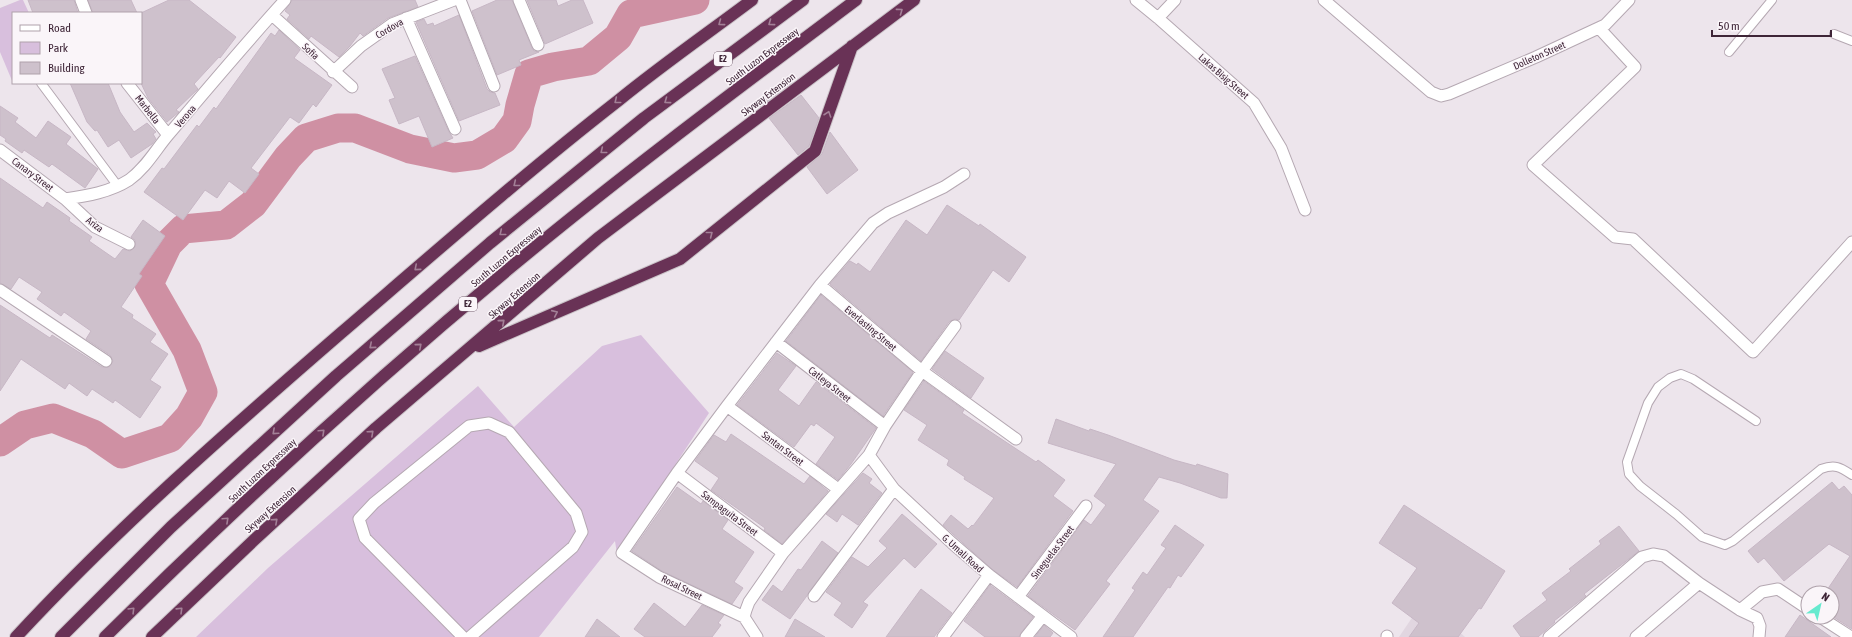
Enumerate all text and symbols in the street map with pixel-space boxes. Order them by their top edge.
one-way arrow [895,8,902,15]
legend [12,12,142,84]
scale bar [1712,12,1831,38]
street label: Cordova [373,16,405,41]
one-way arrow [769,18,776,25]
one-way arrow [718,19,725,26]
text: 50 m [1718,19,1740,33]
text: Road [48,21,71,35]
street label: South Luzon Expressway [724,25,801,87]
street label: Dolleton Street [1512,39,1567,72]
text: Park [48,41,69,55]
street label: Sofia [300,41,321,62]
road number: E2 [714,52,732,66]
street label: Lakas Bisig Street [1196,52,1251,101]
text: Building [48,61,86,75]
street label: Skyway Extension [739,70,798,118]
street label: Marbella [133,93,162,126]
one-way arrow [664,96,671,103]
one-way arrow [614,97,621,104]
street label: Verona [173,103,198,130]
one-way arrow [823,110,832,117]
one-way arrow [600,147,607,154]
street label: Canary Street [10,155,56,194]
one-way arrow [514,179,521,186]
street label: Ariza [84,215,106,234]
street label: South Luzon Expressway [469,224,544,289]
one-way arrow [499,229,506,236]
one-way arrow [706,232,713,239]
one-way arrow [414,263,422,270]
street label: Skyway Extension [486,270,542,321]
road number: E2 [459,297,477,311]
street label: Everlasting Street [843,304,899,353]
one-way arrow [551,310,559,318]
one-way arrow [497,319,505,326]
one-way arrow [369,341,376,348]
one-way arrow [415,343,422,350]
street label: Catleya Street [806,364,853,405]
one-way arrow [272,428,280,435]
one-way arrow [317,429,325,436]
street label: Santan Street [760,429,806,468]
one-way arrow [366,430,374,438]
street label: South Luzon Expressway [226,436,298,504]
street label: Skyway Extension [243,484,298,535]
street label: Sampaguita Street [699,489,760,538]
one-way arrow [221,517,229,524]
one-way arrow [270,518,278,525]
street label: Sineguelas Street [1029,523,1076,581]
street label: G. Umali Road [940,532,986,575]
street label: Rosal Street [660,573,704,602]
north arrow [1800,585,1840,625]
text: N [1820,590,1832,604]
one-way arrow [127,607,135,615]
one-way arrow [175,607,183,615]

